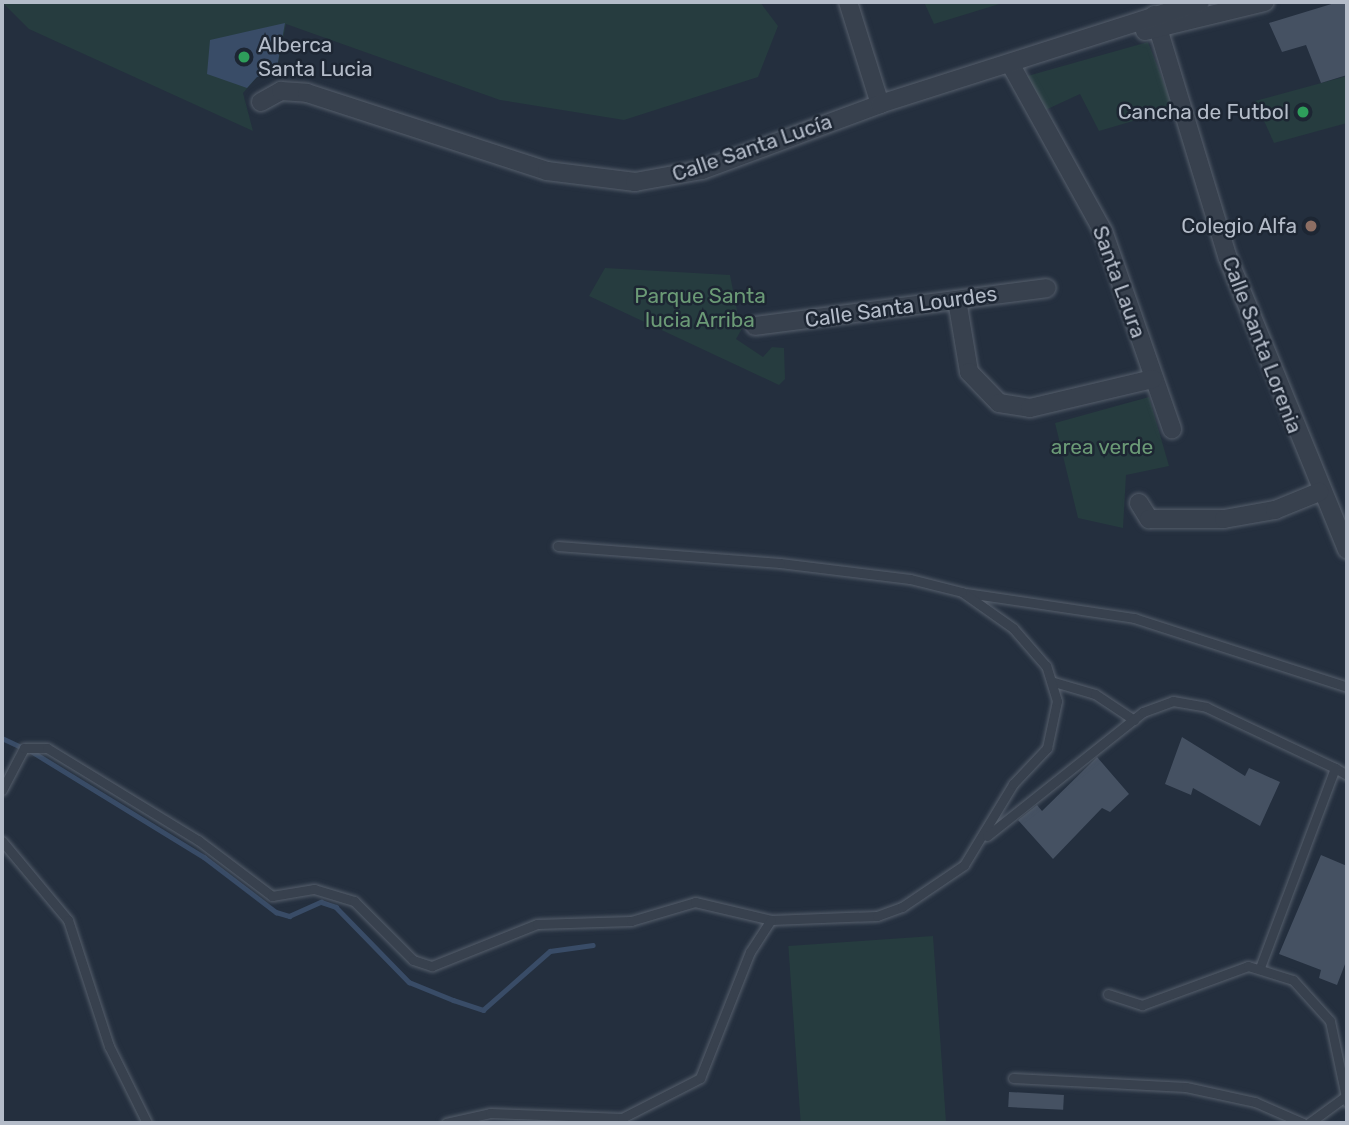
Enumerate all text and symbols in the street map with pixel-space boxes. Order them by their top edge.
place label: Alberca Santa Lucia [258,32,373,82]
marker: Alberca Santa Lucia [236,49,252,65]
place label: Cancha de Futbol [1118,99,1289,125]
marker: Cancha de Futbol [1295,104,1311,120]
street label: Calle Santa Lucía [669,109,835,187]
place label: Colegio Alfa [1181,213,1297,239]
marker: Colegio Alfa [1303,218,1319,234]
street label: Santa Laura [1087,222,1151,342]
street label: Calle Santa Lorenia [1217,253,1307,437]
street label: Calle Santa Lourdes [803,281,999,333]
park label: Parque Santa lucia Arriba [634,283,766,333]
park label: area verde [1051,434,1153,460]

